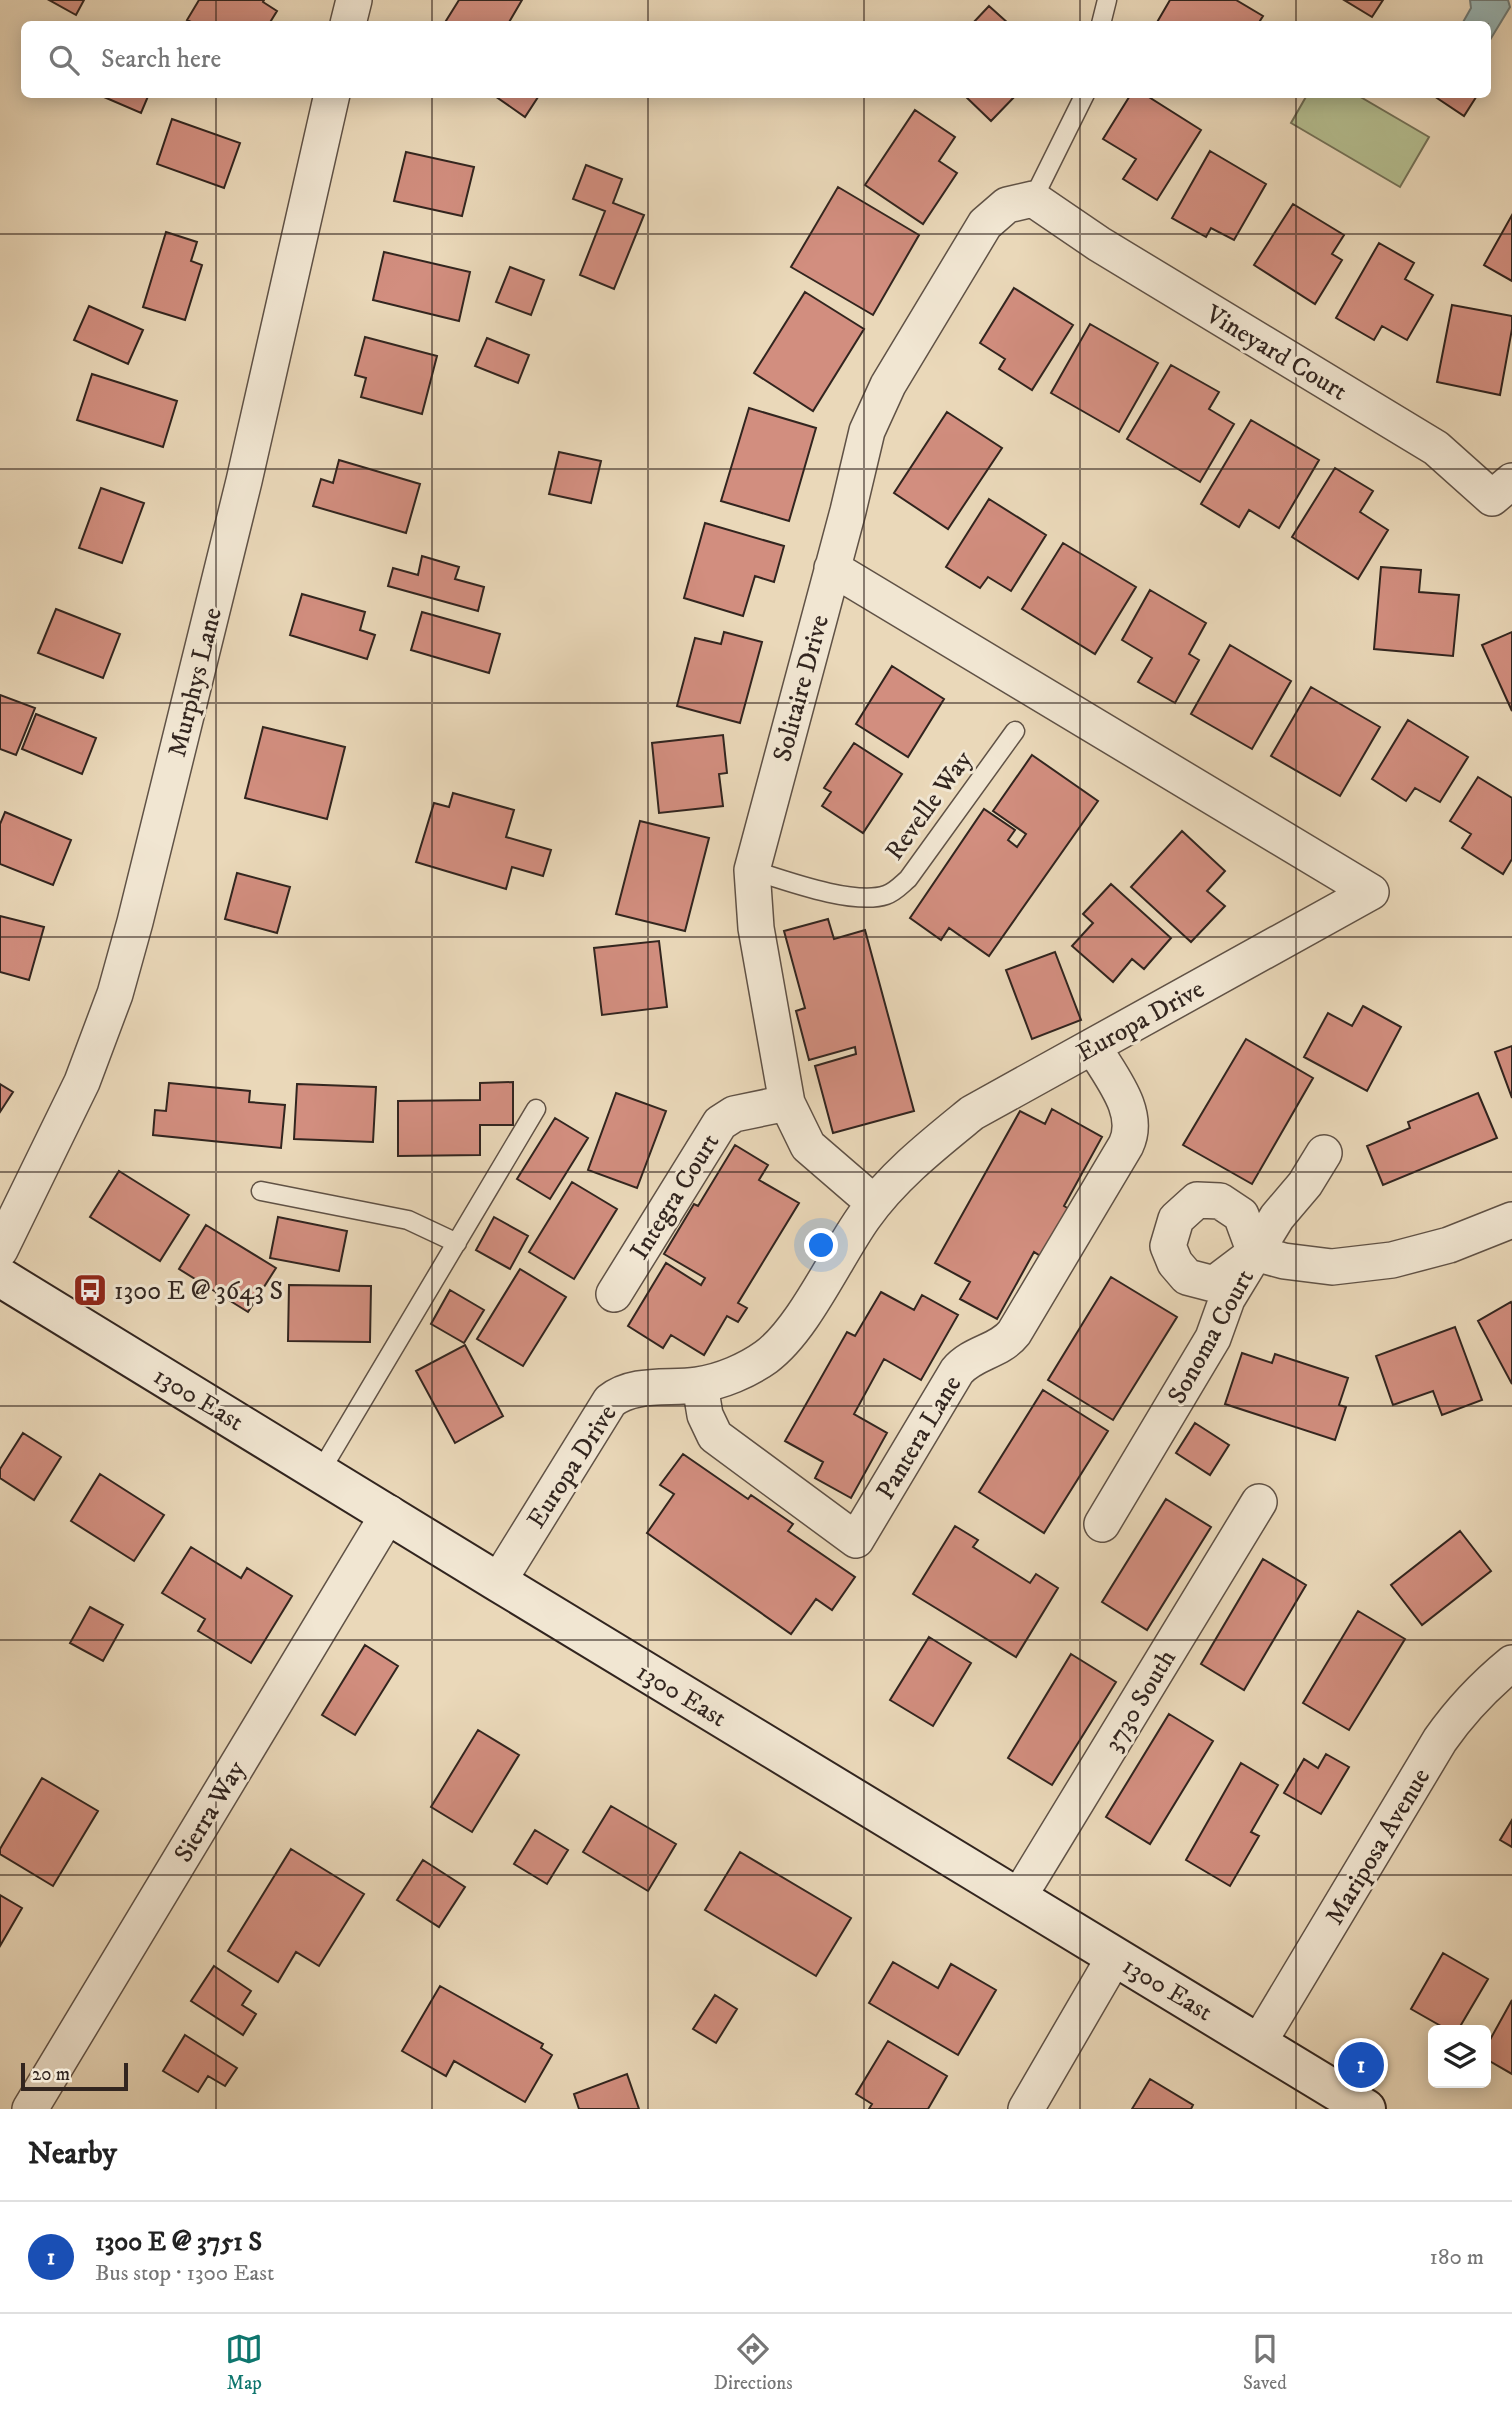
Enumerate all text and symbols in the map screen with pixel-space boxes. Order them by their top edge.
search box [21,21,1491,98]
icon: search [45,41,83,79]
text: Search here [101,43,221,76]
street label: Vineyard Court [1199,298,1353,408]
street label: Murphys Lane [161,604,230,760]
street label: Solitaire Drive [766,611,837,765]
street label: Revelle Way [878,744,980,867]
street label: Europa Drive [1071,973,1210,1070]
street label: Integra Court [623,1128,727,1266]
your location [804,1228,838,1262]
street label: Sonoma Court [1161,1264,1262,1410]
bus stop icon: 1300 E @ 3643 S [71,1271,109,1309]
place label: 1300 E @ 3643 S [114,1275,283,1308]
street label: 1300 East [147,1360,249,1439]
street label: Pantera Lane [869,1370,969,1506]
street label: Europa Drive [520,1399,624,1535]
street label: 3730 South [1097,1643,1184,1758]
street label: 1300 East [630,1656,732,1735]
street label: Sierra Way [167,1754,254,1869]
street label: Mariposa Avenue [1319,1762,1438,1931]
street label: 1300 East [1116,1950,1218,2029]
map controls [1428,2025,1491,2088]
button: layers [1428,2025,1491,2088]
pin: 1 [1338,2039,1384,2091]
scale bar [21,2060,128,2092]
text: 20 m [32,2063,70,2086]
text: Nearby [28,2136,117,2173]
text: 1300 E @ 3751 S [95,2226,262,2259]
text: 1 [47,2243,55,2272]
text: 180 m [1429,2243,1484,2272]
text: Bus stop · 1300 East [95,2259,274,2288]
tab: Map [225,2330,263,2395]
tab: Directions [714,2330,793,2395]
tab: Saved [1243,2330,1287,2395]

